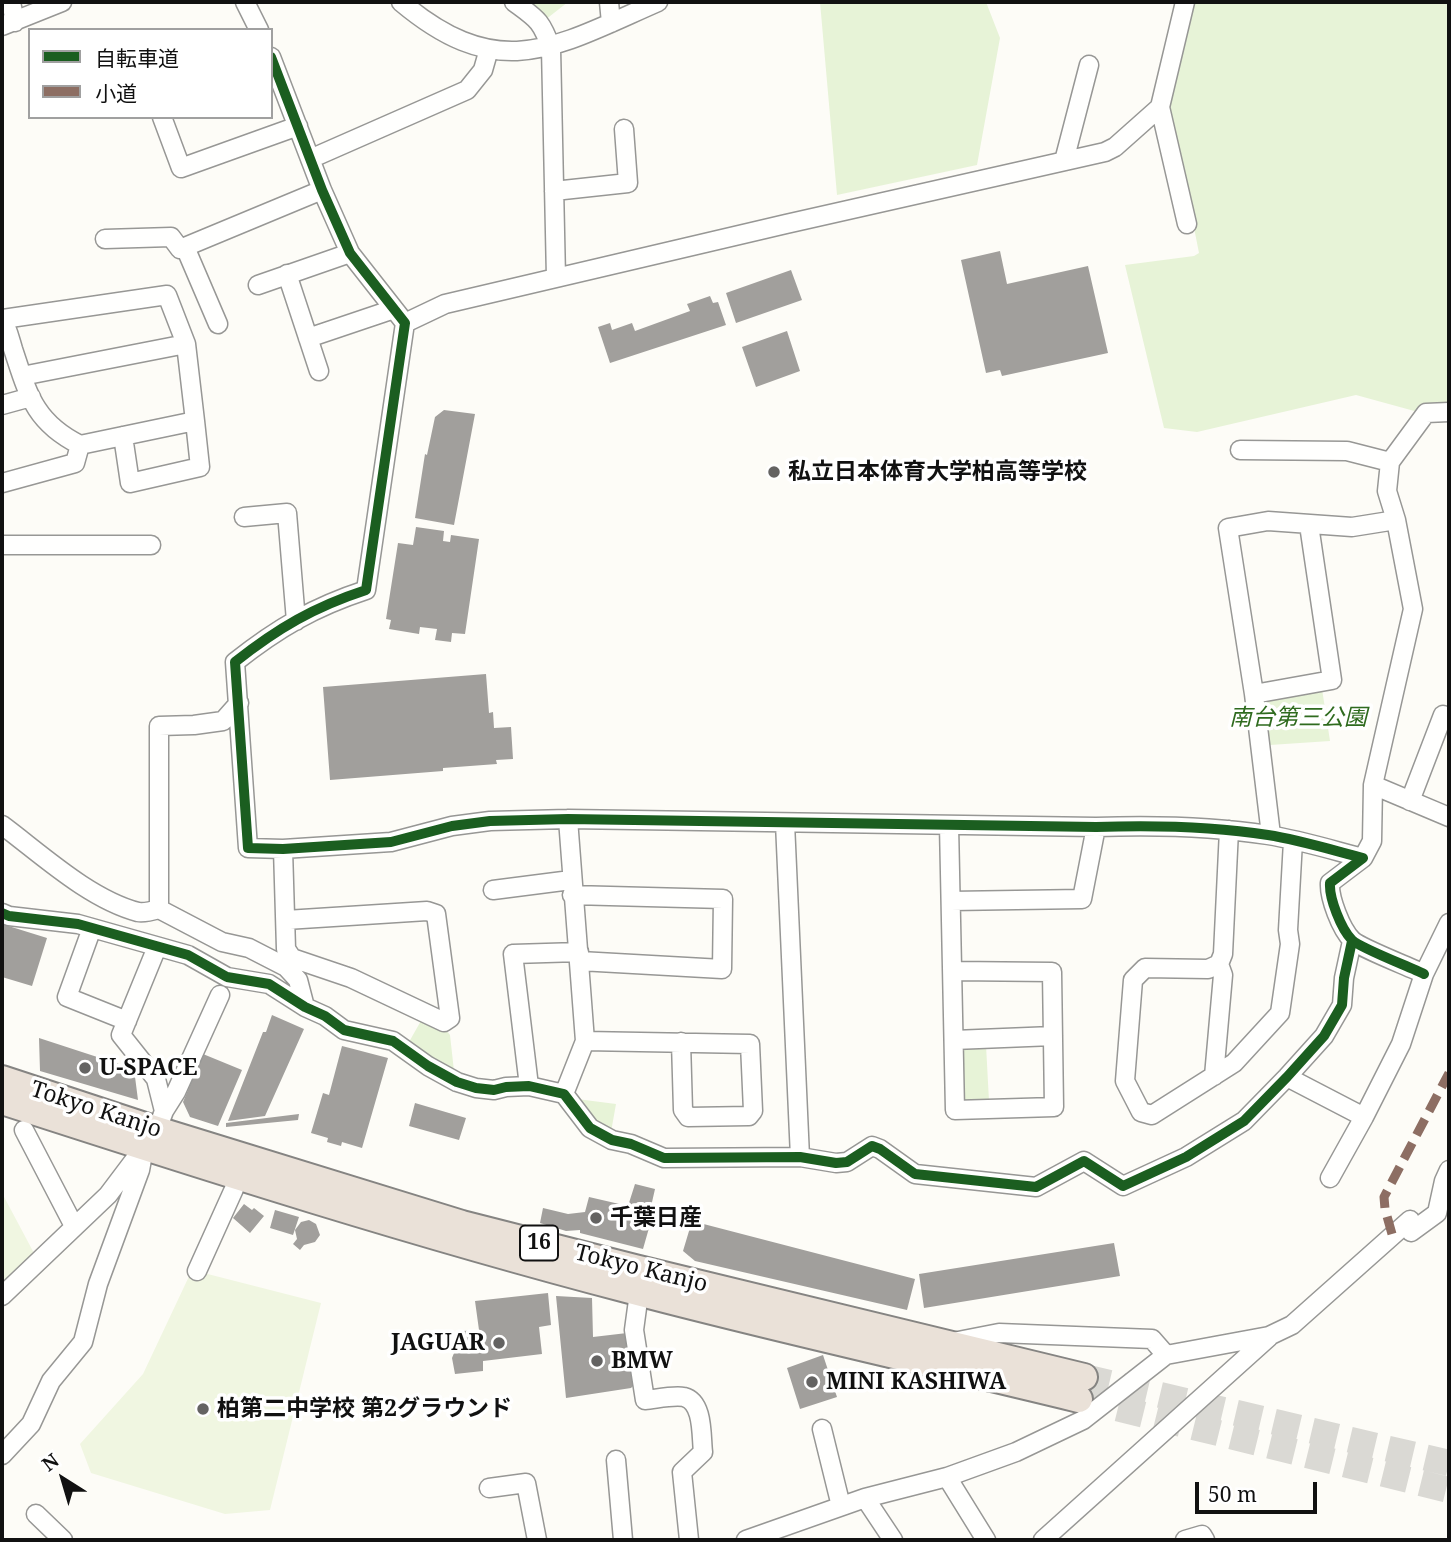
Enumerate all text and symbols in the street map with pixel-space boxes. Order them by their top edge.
legend [28,28,273,119]
text: 自転車道 [95,44,179,72]
text: 小道 [95,79,137,107]
place label: 私立日本体育大学柏高等学校 [788,458,1087,486]
marker: 私立日本体育大学柏高等学校 [766,464,782,480]
park label: 南台第三公園 [1229,704,1367,732]
place label: U-SPACE [99,1054,197,1082]
marker: U-SPACE [77,1060,93,1076]
street label: Tokyo Kanjo [27,1076,165,1144]
place label: 千葉日産 [610,1204,702,1232]
marker: 千葉日産 [588,1210,604,1226]
road number: 16 [520,1226,558,1260]
street label: Tokyo Kanjo [572,1239,710,1299]
place label: JAGUAR [391,1329,485,1357]
marker: JAGUAR [491,1335,507,1351]
place label: BMW [611,1347,673,1375]
marker: BMW [589,1353,605,1369]
place label: MINI KASHIWA [826,1368,1006,1396]
marker: MINI KASHIWA [804,1374,820,1390]
place label: 柏第二中学校 第2グラウンド [217,1395,512,1423]
marker: 柏第二中学校 第2グラウンド [195,1401,211,1417]
north arrow [28,1444,98,1514]
text: N [37,1447,64,1477]
scale bar [1199,1468,1322,1512]
text: 50 m [1208,1480,1257,1508]

